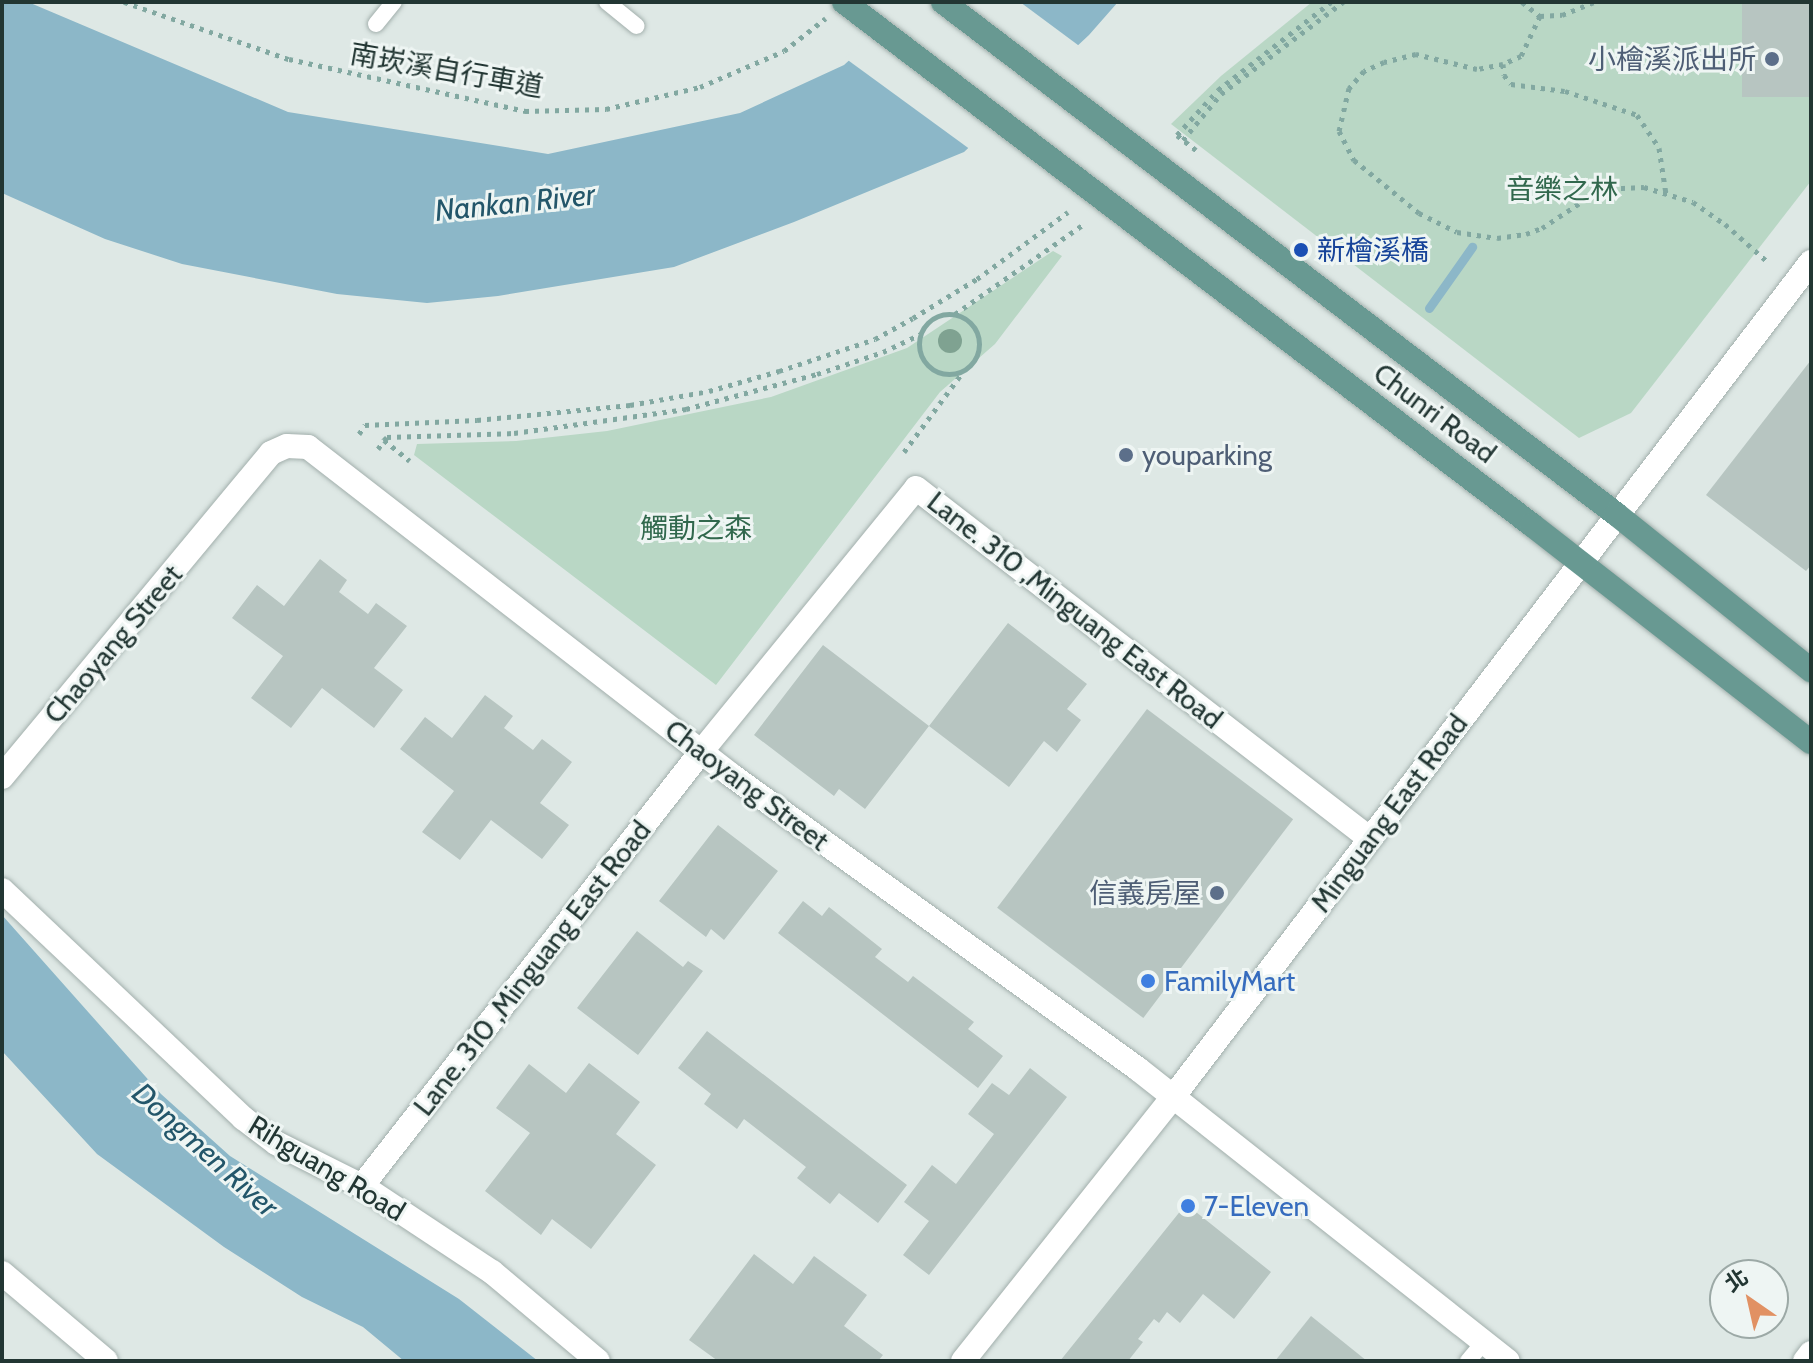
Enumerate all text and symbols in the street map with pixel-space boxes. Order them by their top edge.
street label: 南崁溪自行車道 [348,36,546,104]
place label: 小檜溪派出所 [1588,42,1756,76]
marker: 小檜溪派出所 [1763,50,1781,68]
park label: 音樂之林 [1506,172,1618,206]
water label: Nankan River [433,177,597,229]
place label: 新檜溪橋 [1317,233,1429,267]
marker: 新檜溪橋 [1292,241,1310,259]
street label: Chunri Road [1367,356,1503,470]
place label: youparking [1142,438,1272,472]
marker: youparking [1117,446,1135,464]
street label: Lane. 310 ,Minguang East Road [921,484,1229,736]
park label: 觸動之森 [640,511,752,545]
street label: Chaoyang Street [37,558,189,730]
street label: Minguang East Road [1304,707,1474,919]
street label: Chaoyang Street [659,713,835,857]
street label: Lane. 310 ,Minguang East Road [406,814,658,1122]
place label: 信義房屋 [1089,876,1201,910]
marker: 信義房屋 [1208,884,1226,902]
place label: FamilyMart [1164,964,1295,998]
marker: FamilyMart [1139,972,1157,990]
water label: Dongmen River [125,1075,285,1225]
street label: Rihguang Road [243,1108,411,1228]
place label: 7-Eleven [1204,1189,1309,1223]
marker: 7-Eleven [1179,1197,1197,1215]
north arrow [1709,1259,1789,1339]
text: 北 [1720,1263,1753,1298]

